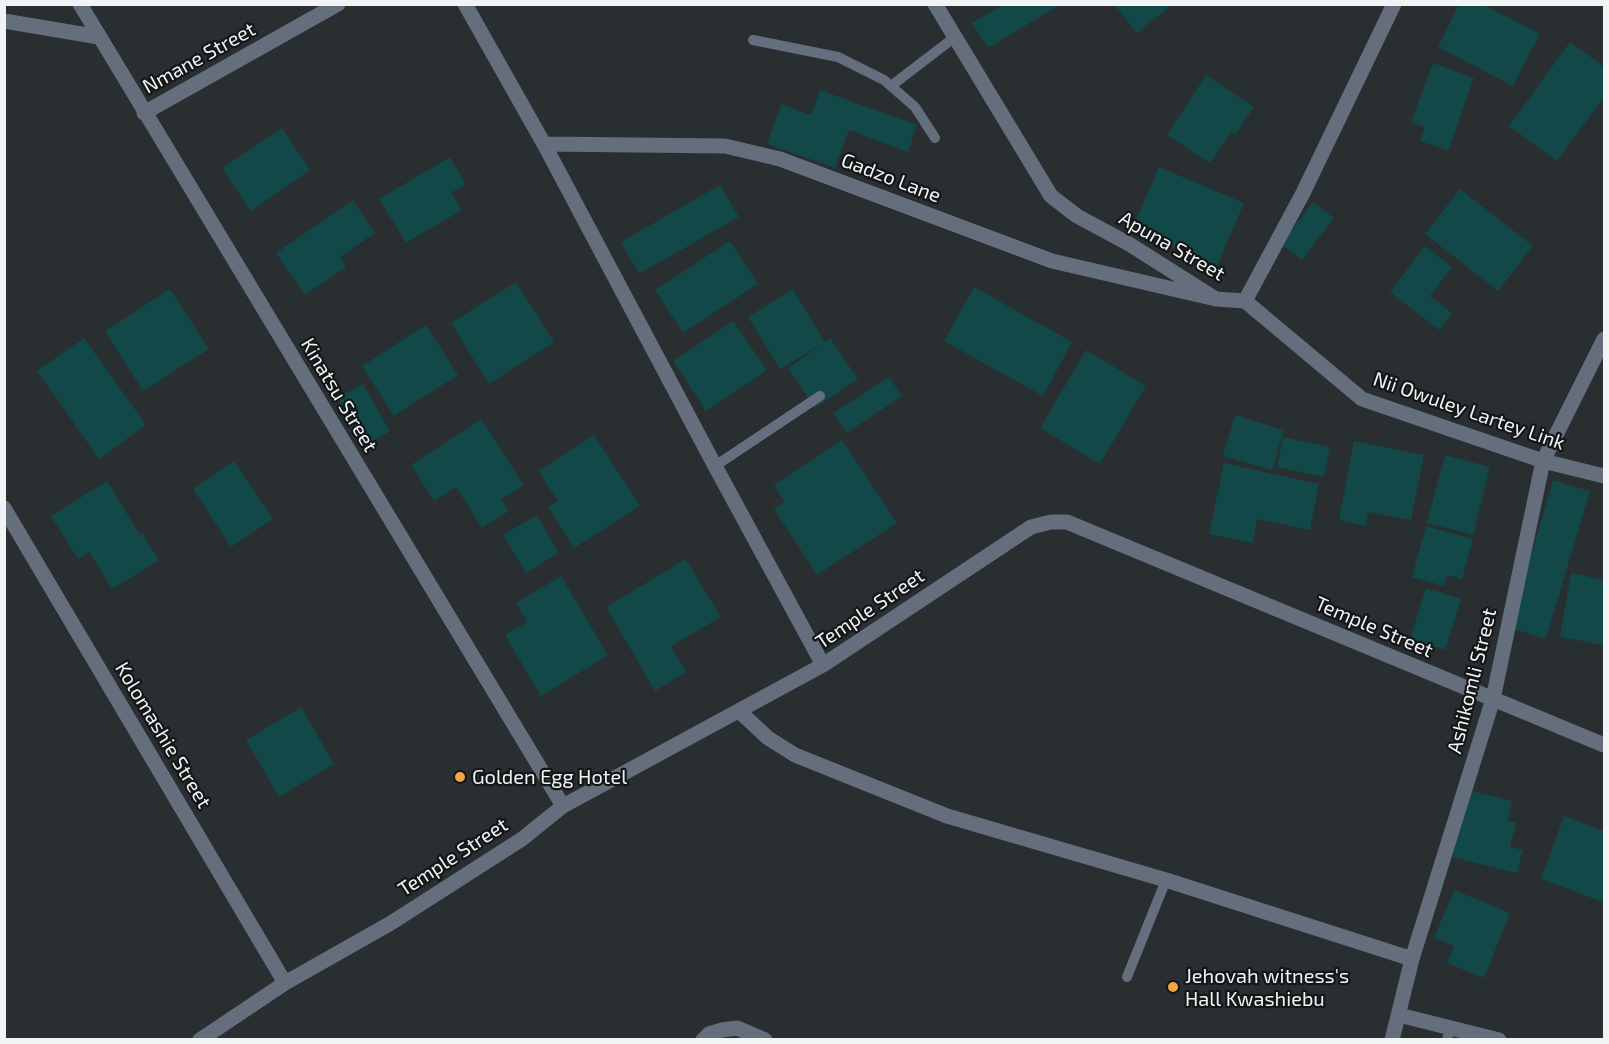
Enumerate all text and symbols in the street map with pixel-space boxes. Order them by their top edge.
street label: Nmane Street [139,17,259,99]
street label: Gadzo Lane [838,148,944,208]
street label: Apuna Street [1115,206,1229,286]
street label: Kinatsu Street [296,334,382,456]
street label: Nii Owuley Lartey Link [1370,367,1568,455]
street label: Temple Street [811,564,929,654]
street label: Temple Street [1311,591,1437,663]
street label: Ashikomli Street [1442,606,1502,756]
street label: Kolomashie Street [110,658,216,812]
place label: Golden Egg Hotel [472,765,627,789]
marker: Golden Egg Hotel [453,770,467,784]
street label: Temple Street [394,813,512,901]
place label: Jehovah witness's Hall Kwashiebu [1185,964,1349,1011]
marker: Jehovah witness's Hall Kwashiebu [1166,980,1180,994]

